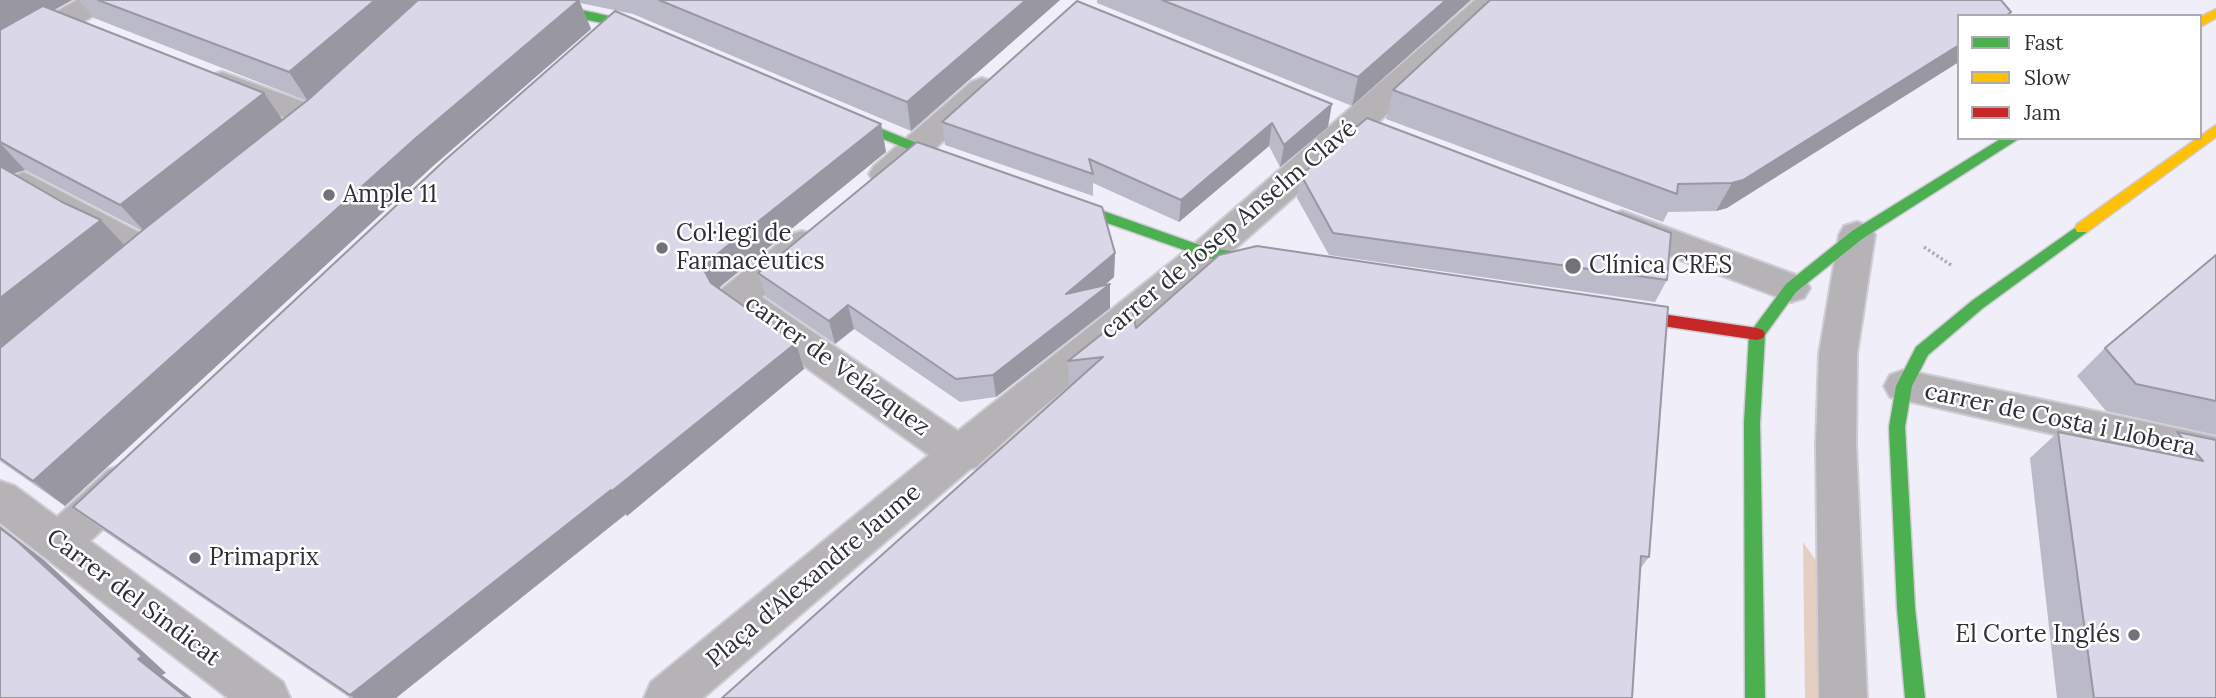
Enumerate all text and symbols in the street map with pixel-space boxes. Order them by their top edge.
legend [1957,14,2202,140]
text: Fast [2024,29,2063,56]
text: Slow [2024,64,2071,91]
text: Jam [2024,99,2061,126]
street label: carrer de Josep Anselm Clavé [1095,114,1363,346]
place label: Ample 11 [343,181,437,209]
marker: Ample 11 [321,187,337,203]
place label: Col·legi de Farmacèutics [676,220,825,276]
marker: Col·legi de Farmacèutics [654,240,670,256]
place label: Clínica CRES [1589,252,1732,280]
marker: Clínica CRES [1563,256,1583,276]
street label: carrer de Velázquez [739,289,935,443]
street label: carrer de Costa i Llobera [1922,377,2198,463]
street label: Plaça d'Alexandre Jaume [701,478,927,674]
street label: Carrer del Sindicat [41,523,225,673]
place label: Primaprix [209,544,319,572]
marker: Primaprix [187,550,203,566]
place label: El Corte Inglés [1955,621,2120,649]
marker: El Corte Inglés [2126,627,2142,643]

